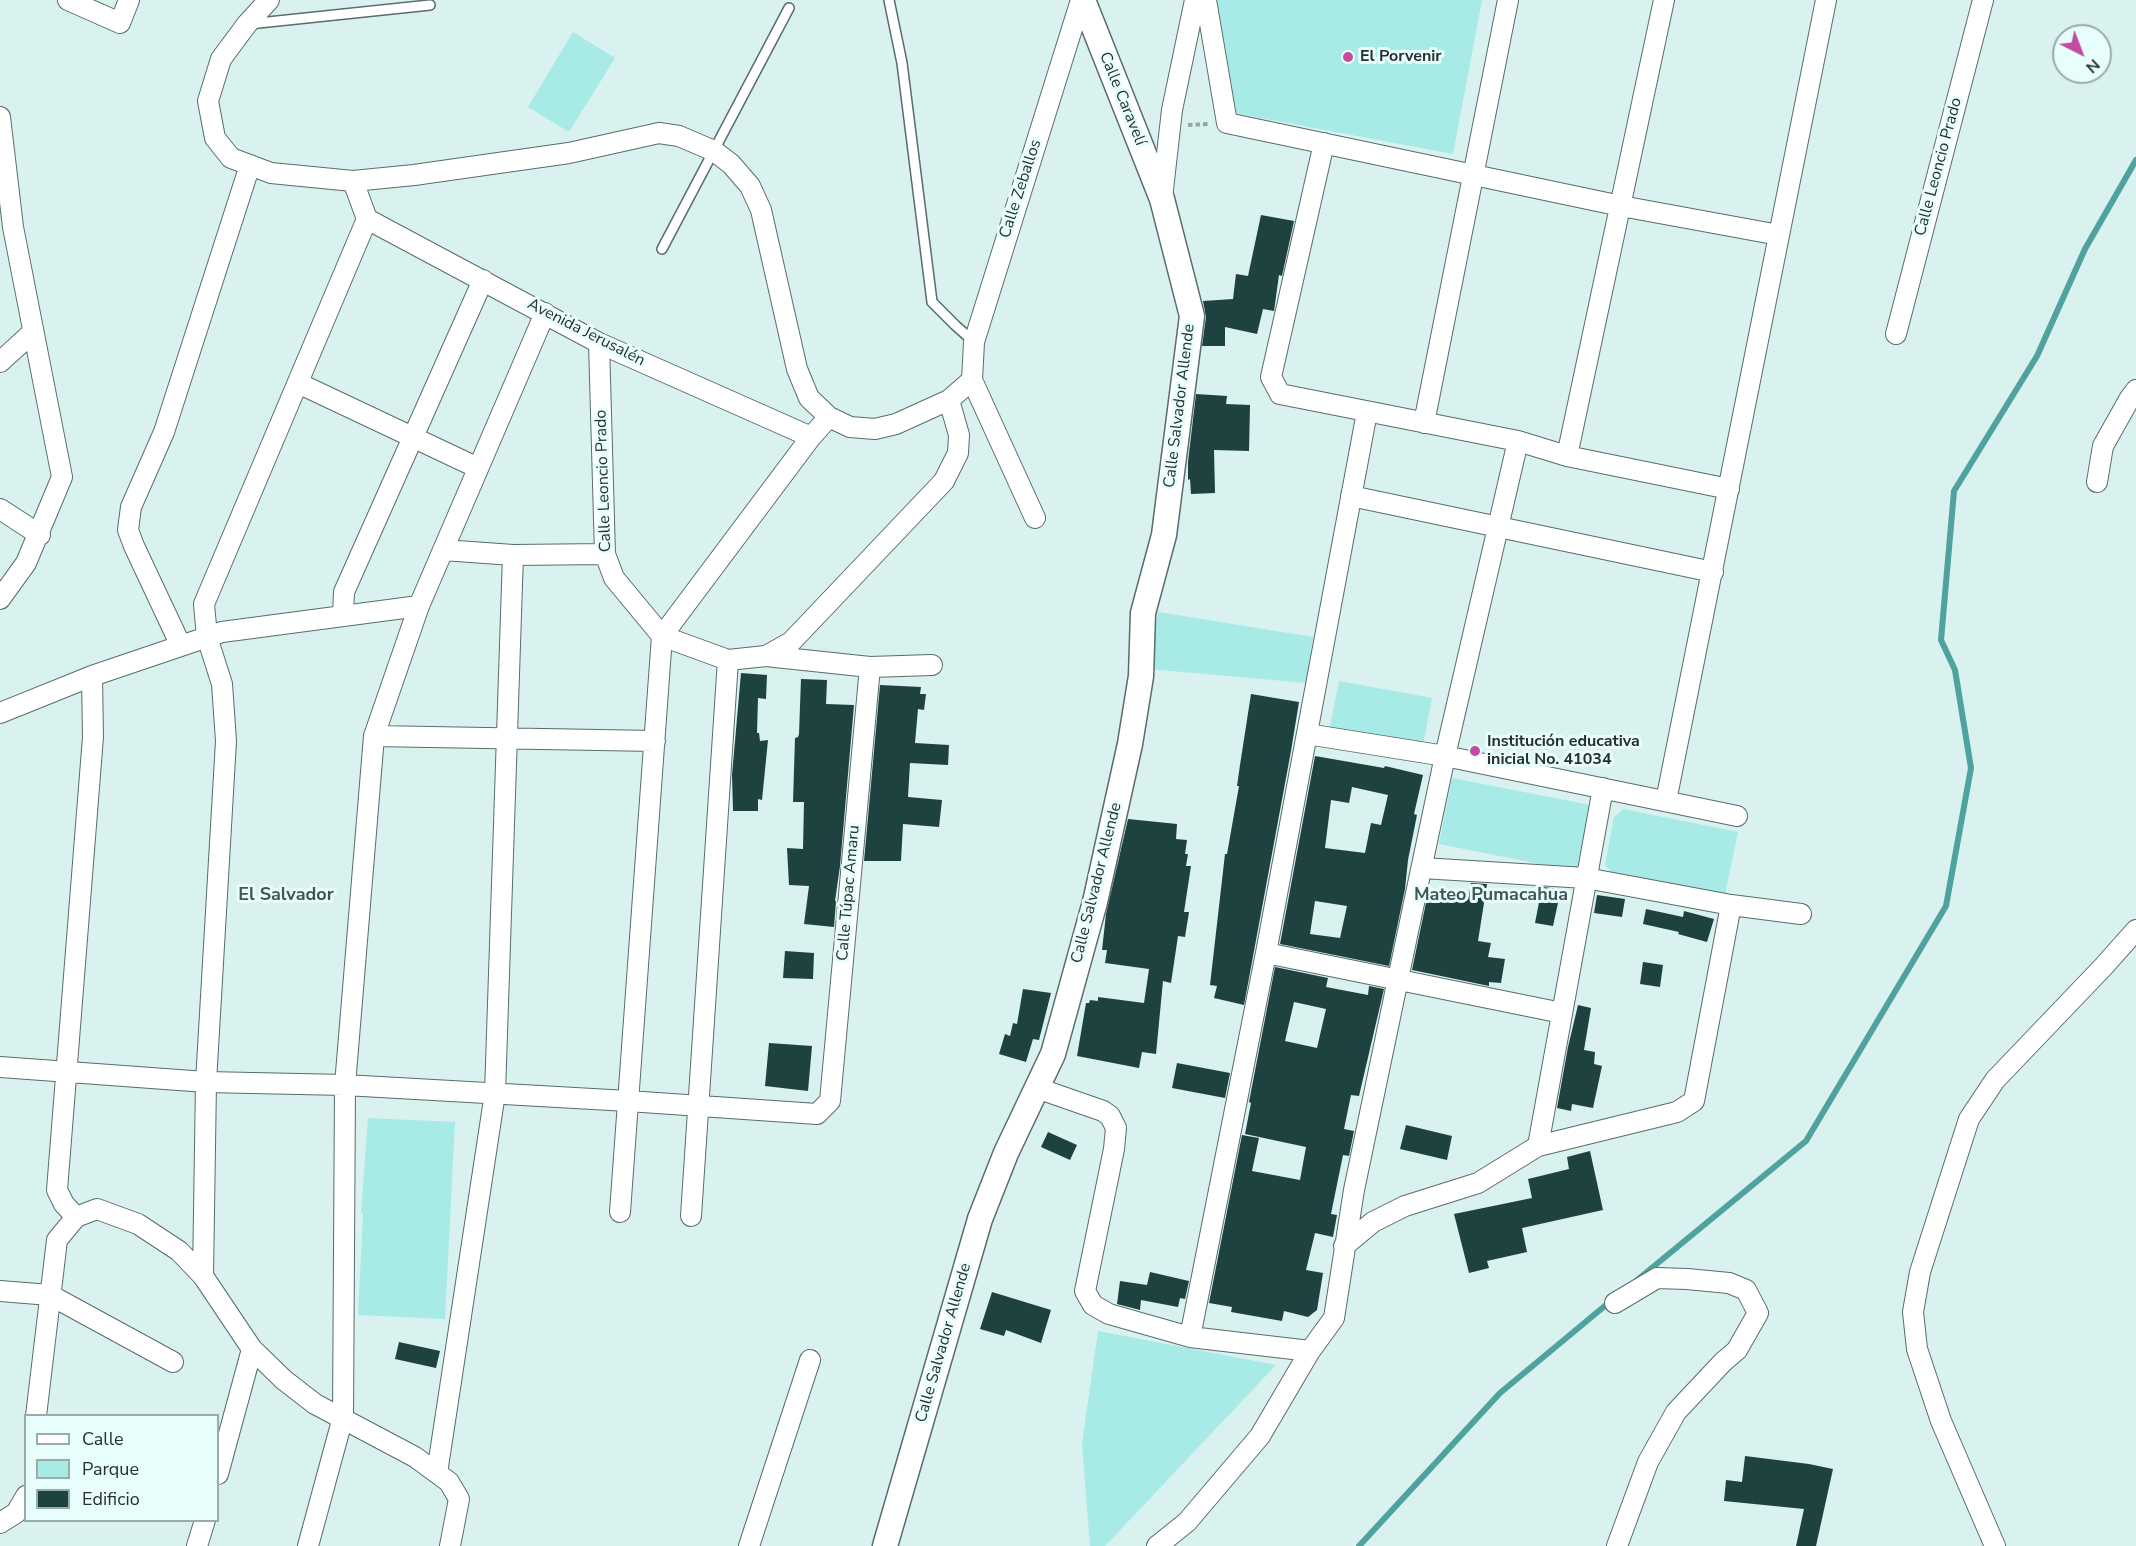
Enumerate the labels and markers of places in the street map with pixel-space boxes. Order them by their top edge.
place label: El Porvenir [1360,47,1442,67]
marker: El Porvenir [1341,50,1355,64]
place label: Institución educativa inicial No. 41034 [1487,732,1640,770]
marker: Institución educativa inicial No. 41034 [1468,744,1482,758]

